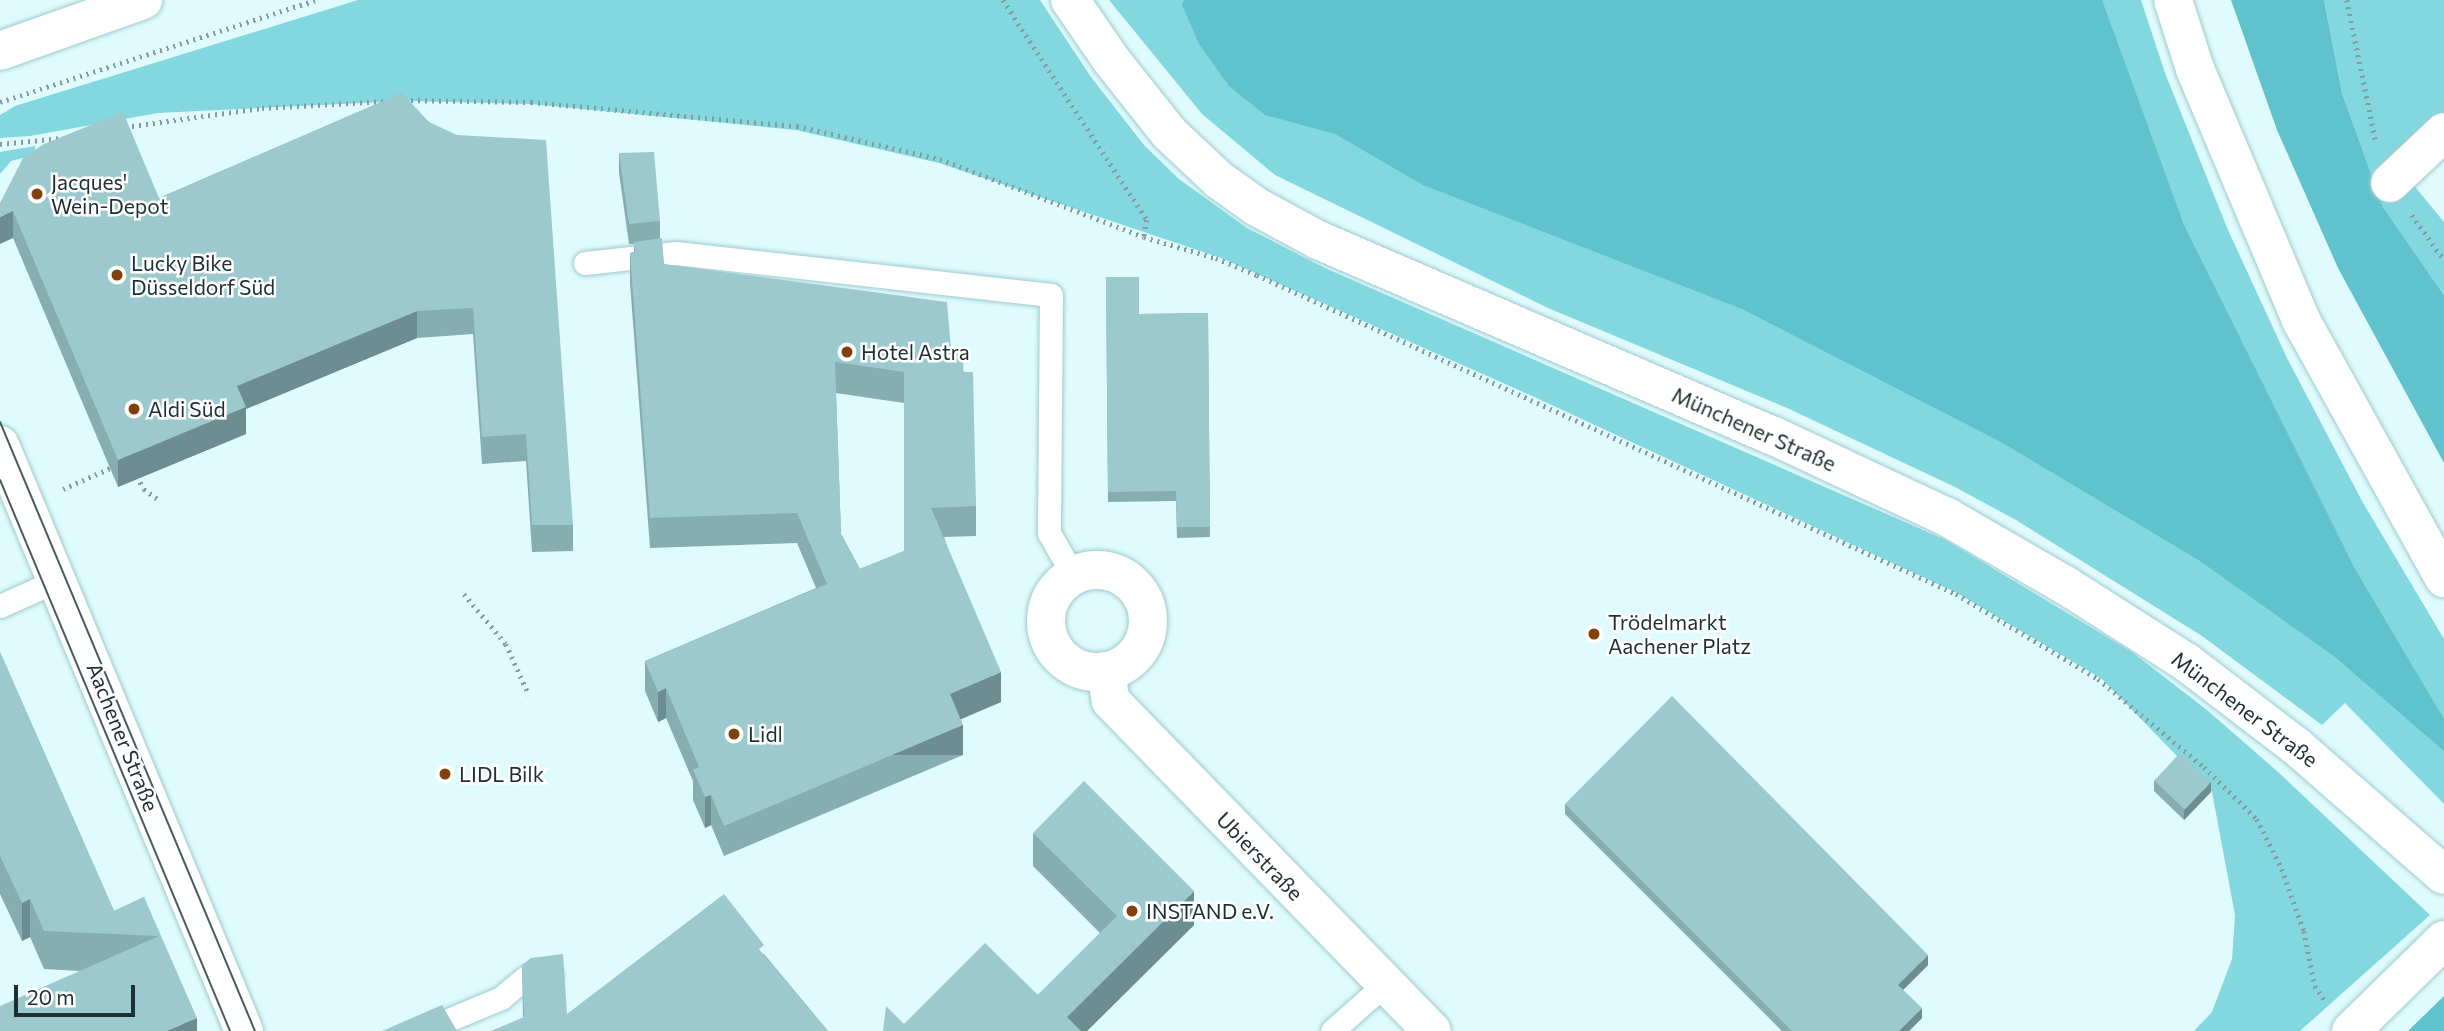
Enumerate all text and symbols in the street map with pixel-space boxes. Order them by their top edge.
place label: Jacques' Wein-Depot [51,169,168,219]
marker: Jacques' Wein-Depot [29,186,45,202]
place label: Lucky Bike Düsseldorf Süd [131,250,275,300]
marker: Lucky Bike Düsseldorf Süd [109,267,125,283]
place label: Hotel Astra [861,339,970,365]
marker: Hotel Astra [839,344,855,360]
street label: Münchener Straße [1668,382,1840,476]
place label: Aldi Süd [148,396,226,422]
marker: Aldi Süd [126,401,142,417]
place label: Trödelmarkt Aachener Platz [1608,609,1751,659]
marker: Trödelmarkt Aachener Platz [1586,626,1602,642]
street label: Münchener Straße [2167,646,2323,772]
street label: Aachener Straße [82,659,164,815]
place label: Lidl [748,721,783,747]
marker: Lidl [726,726,742,742]
place label: LIDL Bilk [459,761,544,787]
marker: LIDL Bilk [437,766,453,782]
street label: Ubierstraße [1212,806,1308,906]
place label: INSTAND e.V. [1146,898,1274,924]
marker: INSTAND e.V. [1124,903,1140,919]
scale bar [18,972,138,1016]
text: 20 m [27,984,75,1009]

